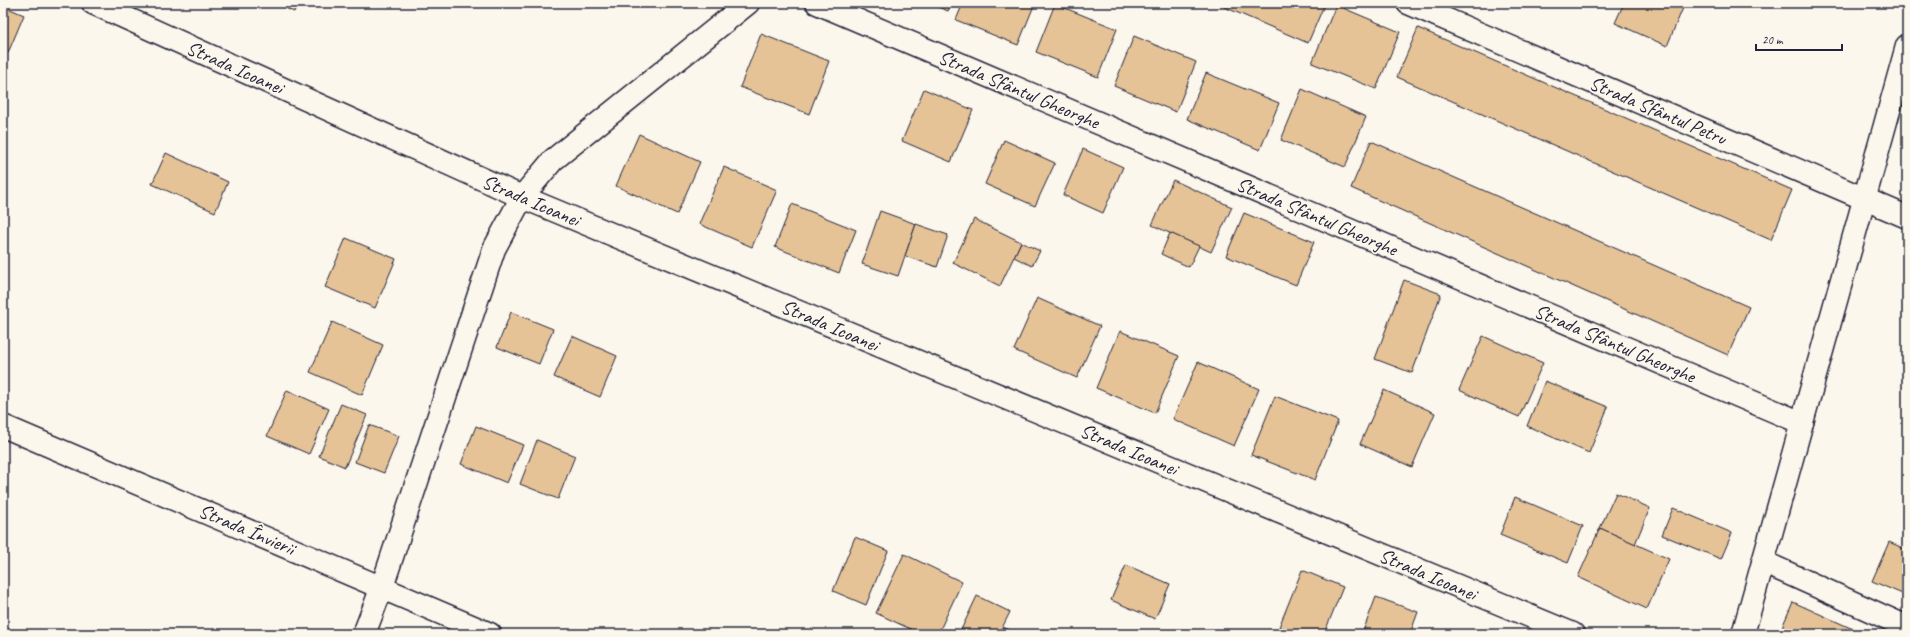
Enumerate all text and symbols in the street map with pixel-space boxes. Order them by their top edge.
scale bar [1756,26,1842,52]
text: 20 m [1762,32,1784,48]
street label: Strada Icoanei [183,35,289,101]
street label: Strada Sfântul Gheorghe [935,44,1104,135]
street label: Strada Sfântul Petru [1586,70,1732,151]
street label: Strada Icoanei [478,169,585,233]
street label: Strada Sfântul Gheorghe [1233,171,1402,262]
street label: Strada Icoanei [777,294,884,358]
street label: Strada Sfântul Gheorghe [1531,298,1700,389]
street label: Strada Icoanei [1076,418,1183,482]
street label: Strada Învierii [195,498,301,562]
street label: Strada Icoanei [1375,543,1482,607]

